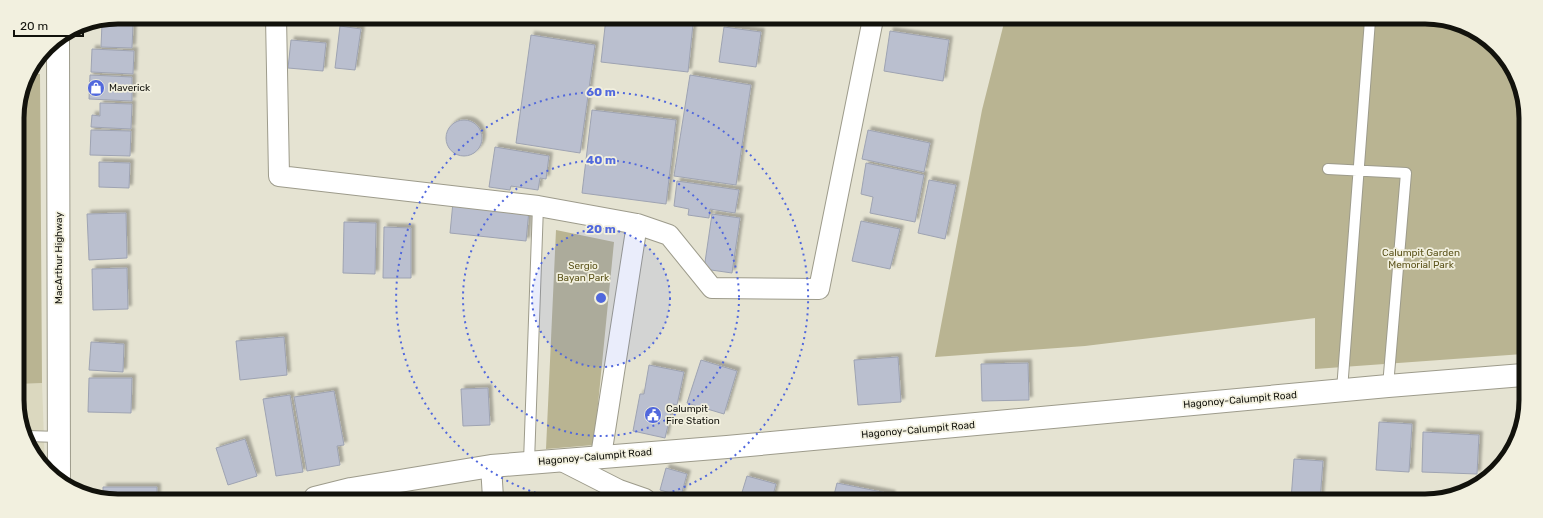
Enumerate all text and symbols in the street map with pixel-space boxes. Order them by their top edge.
scale bar [14,12,83,38]
text: 20 m [20,19,48,33]
shop icon: Maverick [86,78,106,98]
place label: Maverick [109,82,151,94]
text: 60 m [586,85,616,99]
text: 40 m [586,153,616,167]
street label: MacArthur Highway [53,212,65,304]
text: 20 m [586,222,616,236]
park label: Calumpit Garden Memorial Park [1382,247,1460,271]
park label: Sergio Bayan Park [557,260,610,284]
centre of rings [594,291,608,305]
street label: Hagonoy-Calumpit Road [1183,389,1297,411]
place label: Calumpit Fire Station [666,403,720,427]
public building icon: Calumpit Fire Station [643,405,663,425]
street label: Hagonoy-Calumpit Road [861,419,975,441]
street label: Hagonoy-Calumpit Road [538,446,652,468]

